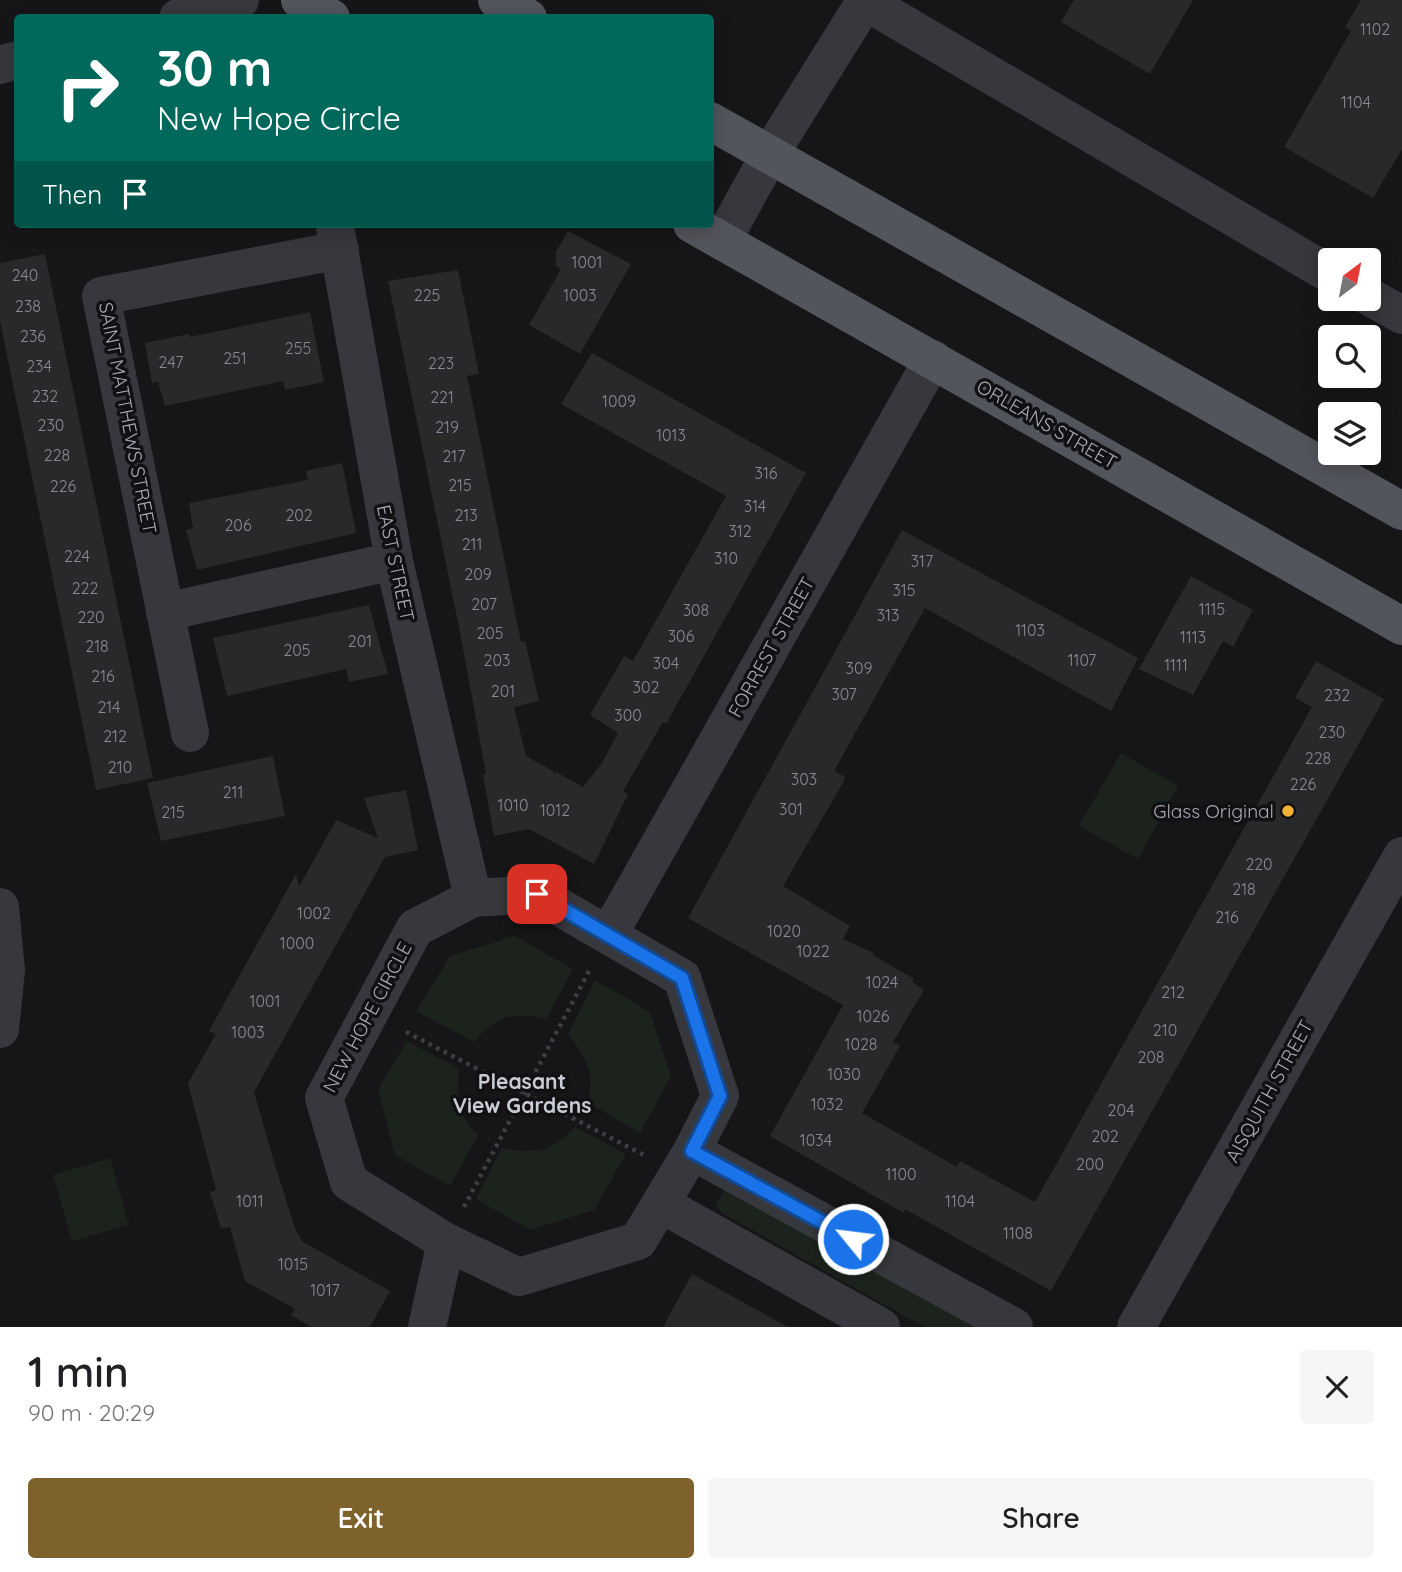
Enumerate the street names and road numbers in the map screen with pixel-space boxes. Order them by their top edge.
street label: SAINT MATTHEWS STREET [94,300,162,536]
street label: ORLEANS STREET [973,374,1121,474]
street label: EAST STREET [372,503,420,623]
street label: FORREST STREET [723,573,819,721]
street label: NEW HOPE CIRCLE [317,938,417,1096]
street label: AISQUITH STREET [1220,1016,1318,1166]

